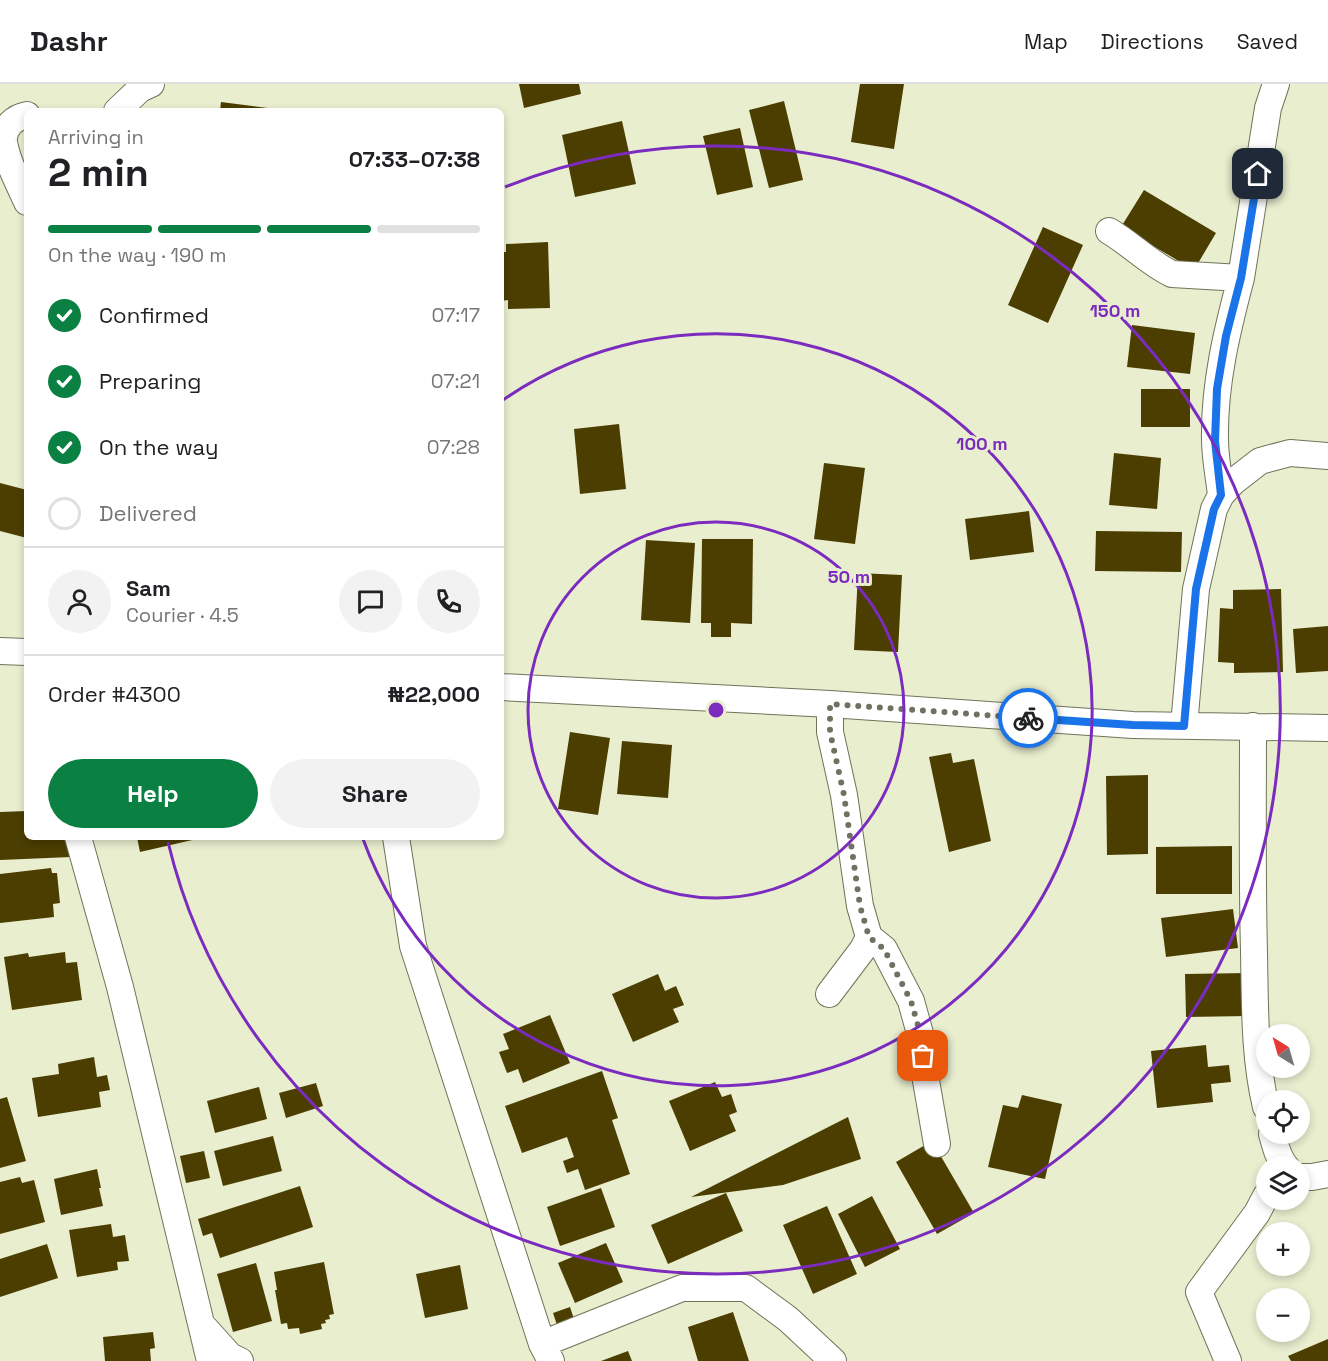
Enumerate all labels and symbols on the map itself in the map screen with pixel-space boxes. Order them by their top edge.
pin [1232,148,1283,199]
text: 150 m [1090,299,1140,322]
text: 100 m [956,432,1008,455]
text: 50 m [828,565,870,588]
courier [998,688,1058,748]
centre of rings [706,700,726,720]
north arrow [1256,1024,1310,1078]
pin [897,1030,948,1081]

